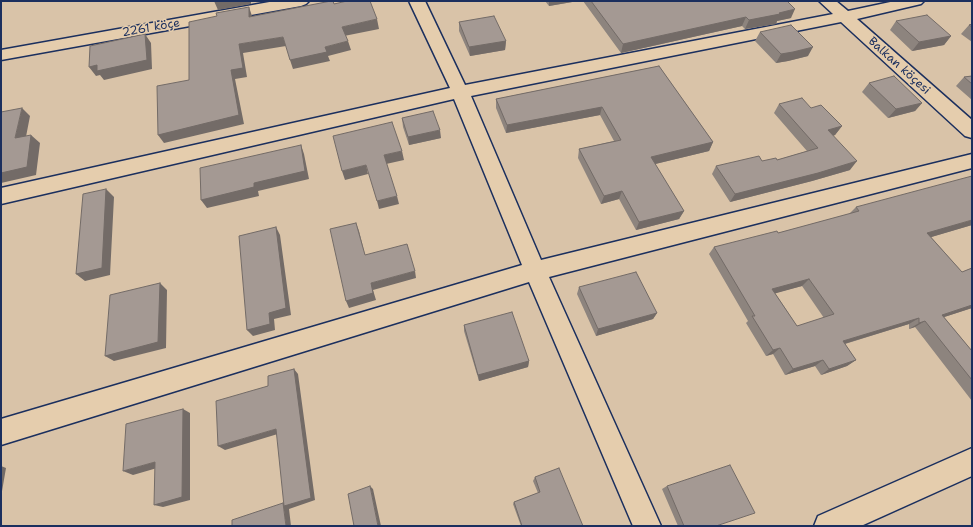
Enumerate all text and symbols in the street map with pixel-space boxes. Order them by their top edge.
street label: 2261 köçe [121,16,181,40]
street label: Balkan köçesi [865,34,933,98]

